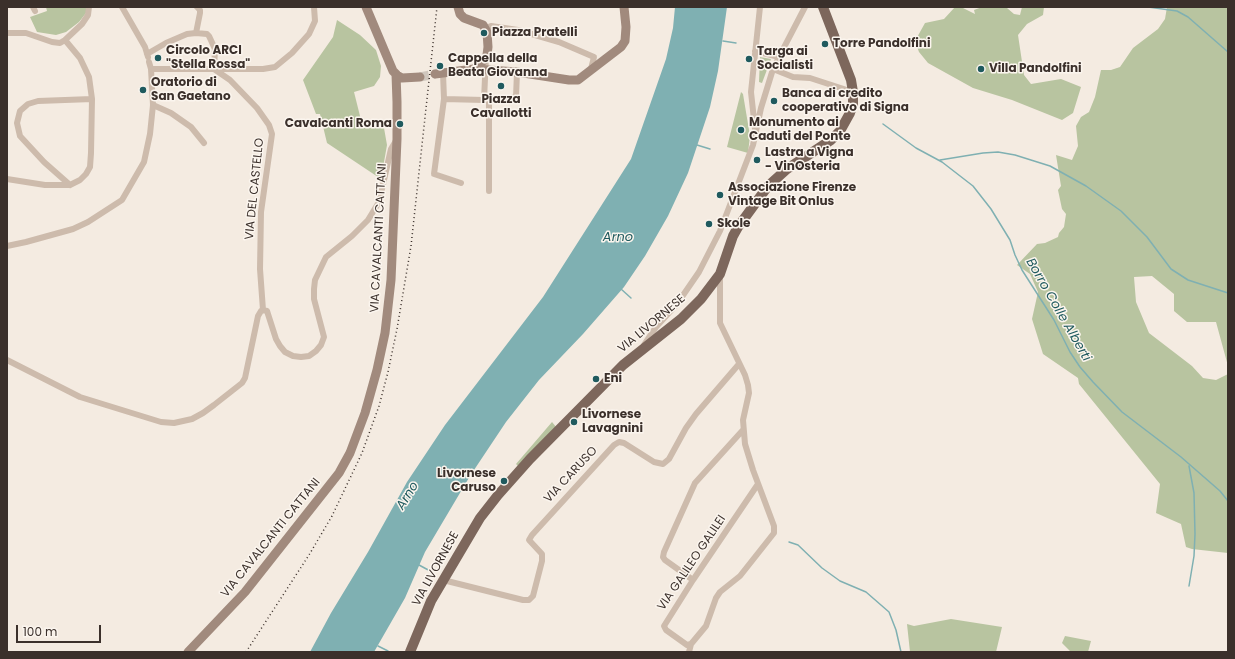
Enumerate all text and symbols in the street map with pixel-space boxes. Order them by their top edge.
place label: Piazza Pratelli [492,26,577,40]
marker: Piazza Pratelli [479,28,489,38]
place label: Torre Pandolfini [833,37,930,51]
marker: Torre Pandolfini [820,39,830,49]
place label: Circolo ARCI "Stella Rossa" [166,44,250,72]
place label: Targa ai Socialisti [757,45,813,73]
place label: Cappella della Beata Giovanna [448,52,547,80]
marker: Circolo ARCI "Stella Rossa" [153,53,163,63]
marker: Targa ai Socialisti [744,54,754,64]
marker: Cappella della Beata Giovanna [435,61,445,71]
place label: Villa Pandolfini [989,62,1082,76]
marker: Villa Pandolfini [976,64,986,74]
place label: Oratorio di San Gaetano [151,76,231,104]
marker: Piazza Cavallotti [496,81,506,91]
marker: Oratorio di San Gaetano [138,85,148,95]
place label: Banca di credito cooperativo di Signa [782,87,909,115]
place label: Piazza Cavallotti [471,93,531,121]
marker: Banca di credito cooperativo di Signa [769,96,779,106]
place label: Monumento ai Caduti del Ponte [749,116,851,144]
place label: Cavalcanti Roma [285,117,392,131]
marker: Cavalcanti Roma [395,119,405,129]
marker: Monumento ai Caduti del Ponte [736,125,746,135]
street label: VIA DEL CASTELLO [242,137,268,241]
place label: Lastra a Vigna - VinOsteria [765,146,854,174]
marker: Lastra a Vigna - VinOsteria [752,155,762,165]
street label: VIA CAVALCANTI CATTANI [368,163,390,313]
place label: Associazione Firenze Vintage Bit Onlus [728,181,856,209]
marker: Associazione Firenze Vintage Bit Onlus [715,190,725,200]
place label: Skole [717,217,750,231]
marker: Skole [704,219,714,229]
water label: Arno [603,230,633,246]
water label: Borro Colle Alberti [1022,256,1094,364]
street label: VIA LIVORNESE [616,292,688,356]
place label: Eni [604,372,622,386]
marker: Eni [591,374,601,384]
place label: Livornese Lavagnini [582,408,643,436]
marker: Livornese Lavagnini [569,417,579,427]
street label: VIA CARUSO [541,444,601,506]
place label: Livornese Caruso [437,467,496,495]
street label: VIA CAVALCANTI CATTANI [218,475,324,601]
marker: Livornese Caruso [499,476,509,486]
water label: Arno [393,479,423,513]
street label: VIA GALILEO GALILEI [655,513,729,613]
street label: VIA LIVORNESE [410,529,462,609]
scale bar [18,617,103,643]
text: 100 m [23,623,57,640]

